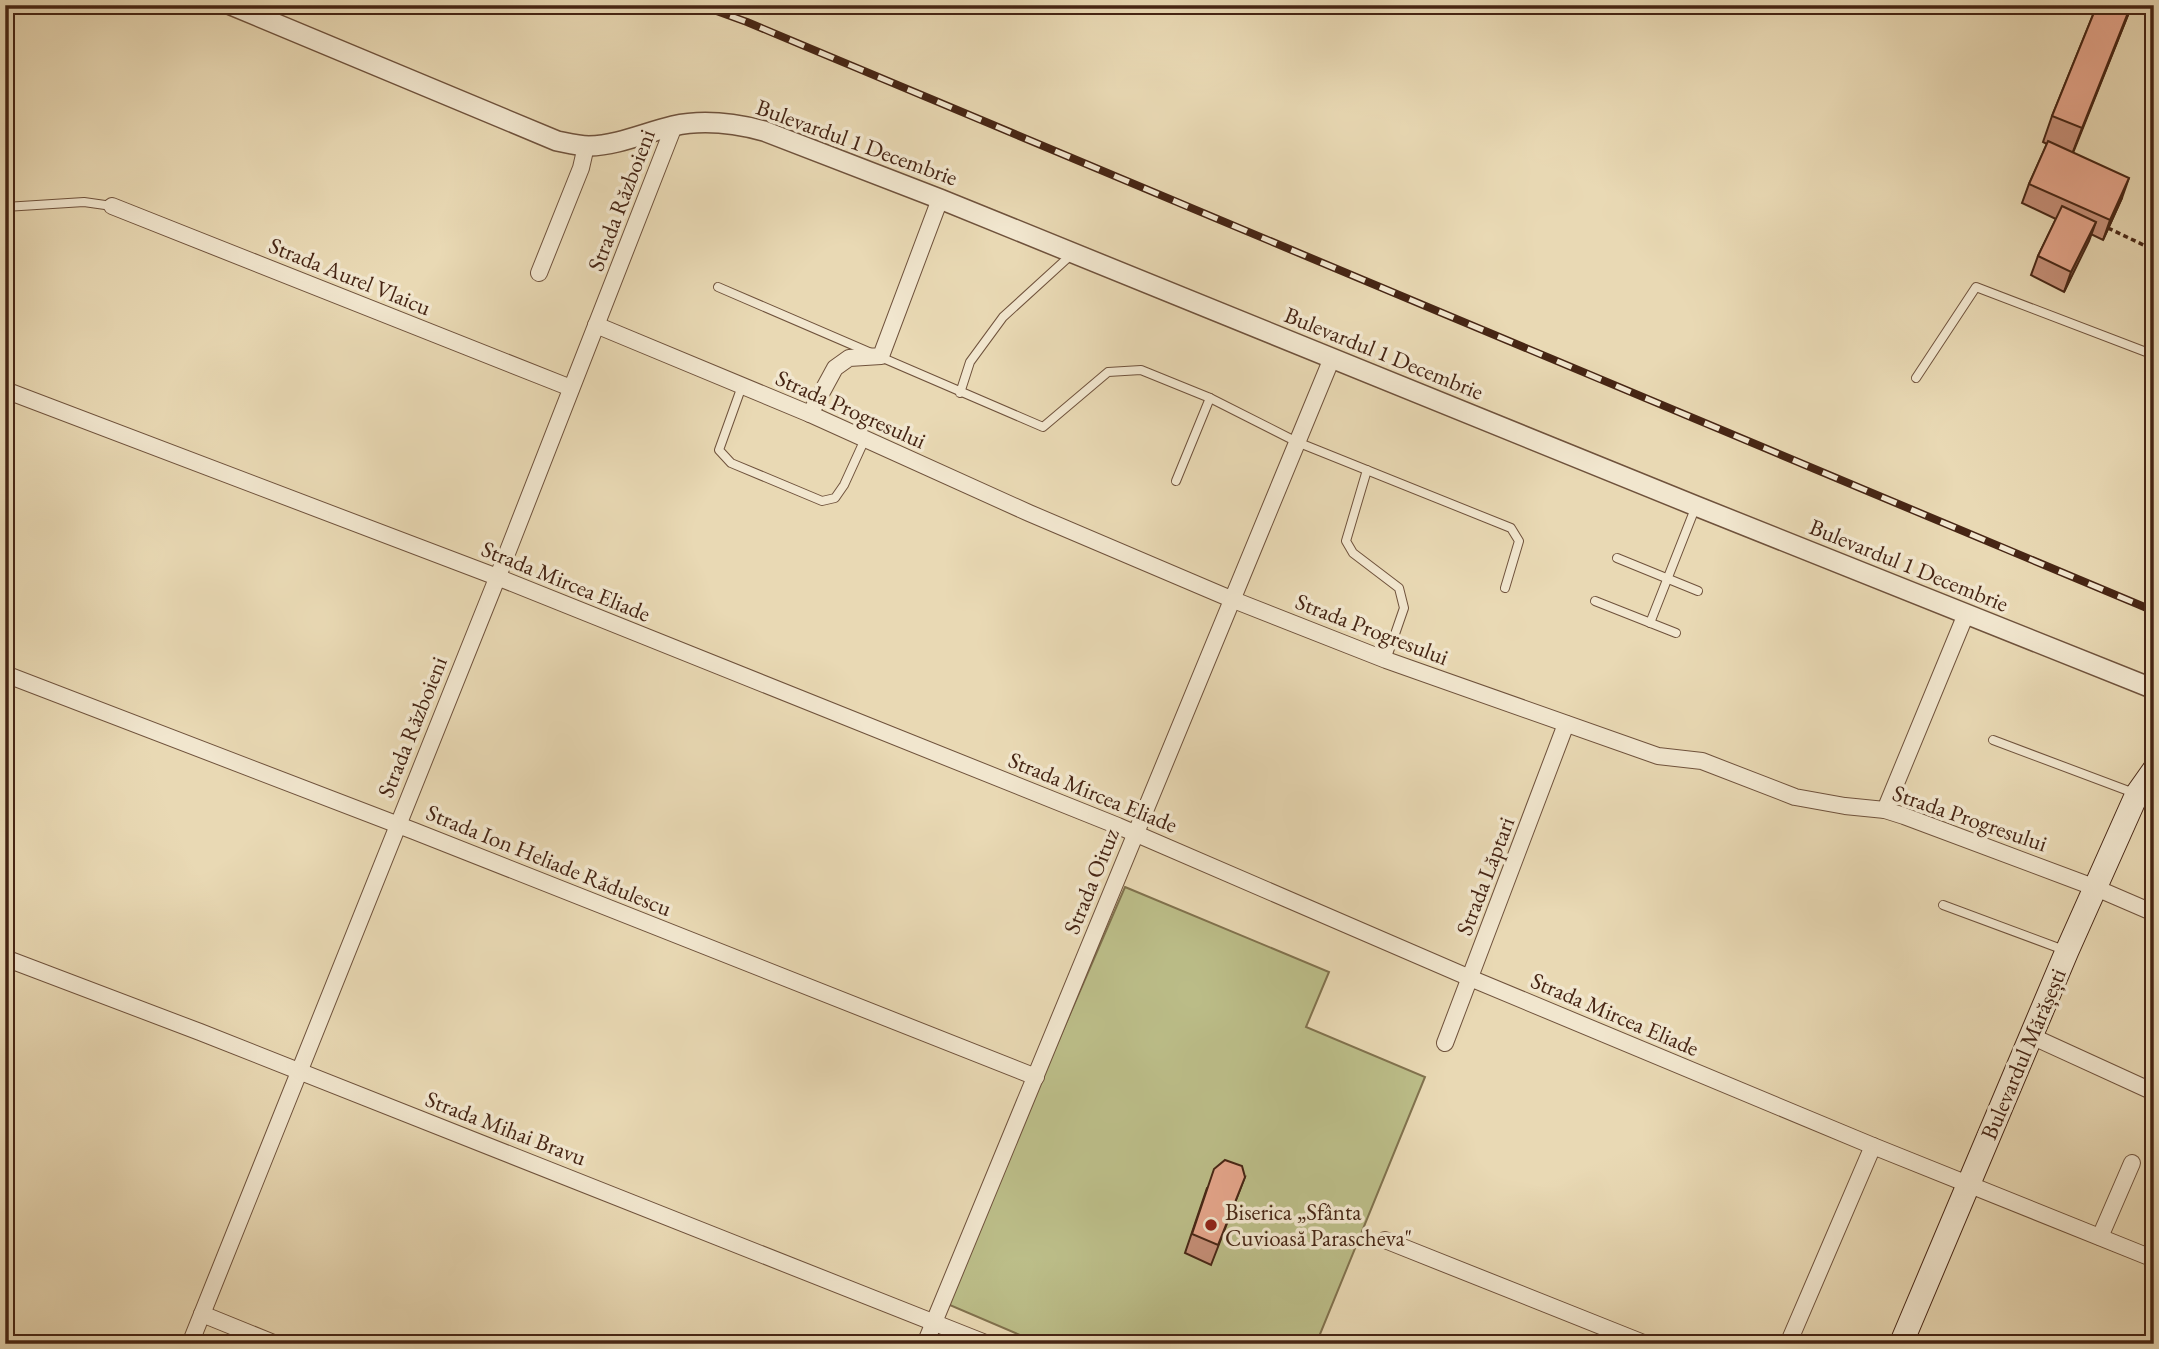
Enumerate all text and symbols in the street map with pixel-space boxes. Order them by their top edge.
street label: Bulevardul 1 Decembrie [752,92,962,192]
street label: Strada Războieni [580,124,662,275]
street label: Strada Aurel Vlaicu [265,230,435,322]
street label: Bulevardul 1 Decembrie [1280,299,1488,407]
street label: Strada Progresului [771,362,931,456]
street label: Bulevardul 1 Decembrie [1805,511,2013,619]
street label: Strada Mircea Eliade [477,533,655,629]
street label: Strada Progresului [1291,586,1453,672]
street label: Strada Războieni [370,652,454,802]
street label: Strada Mircea Eliade [1004,744,1182,840]
street label: Strada Progresului [1889,778,2052,859]
street label: Strada Ion Heliade Rădulescu [422,797,676,923]
street label: Strada Lăptari [1449,812,1521,939]
street label: Strada Oituz [1056,823,1126,938]
street label: Bulevardul Mărășești [1973,963,2073,1144]
street label: Strada Mircea Eliade [1526,965,1704,1063]
street label: Strada Mihai Bravu [421,1084,591,1172]
place label: Biserica „Sfânta Cuvioasă Parascheva" [1225,1197,1412,1253]
marker: Biserica „Sfânta Cuvioasă Parascheva" [1203,1217,1219,1233]

